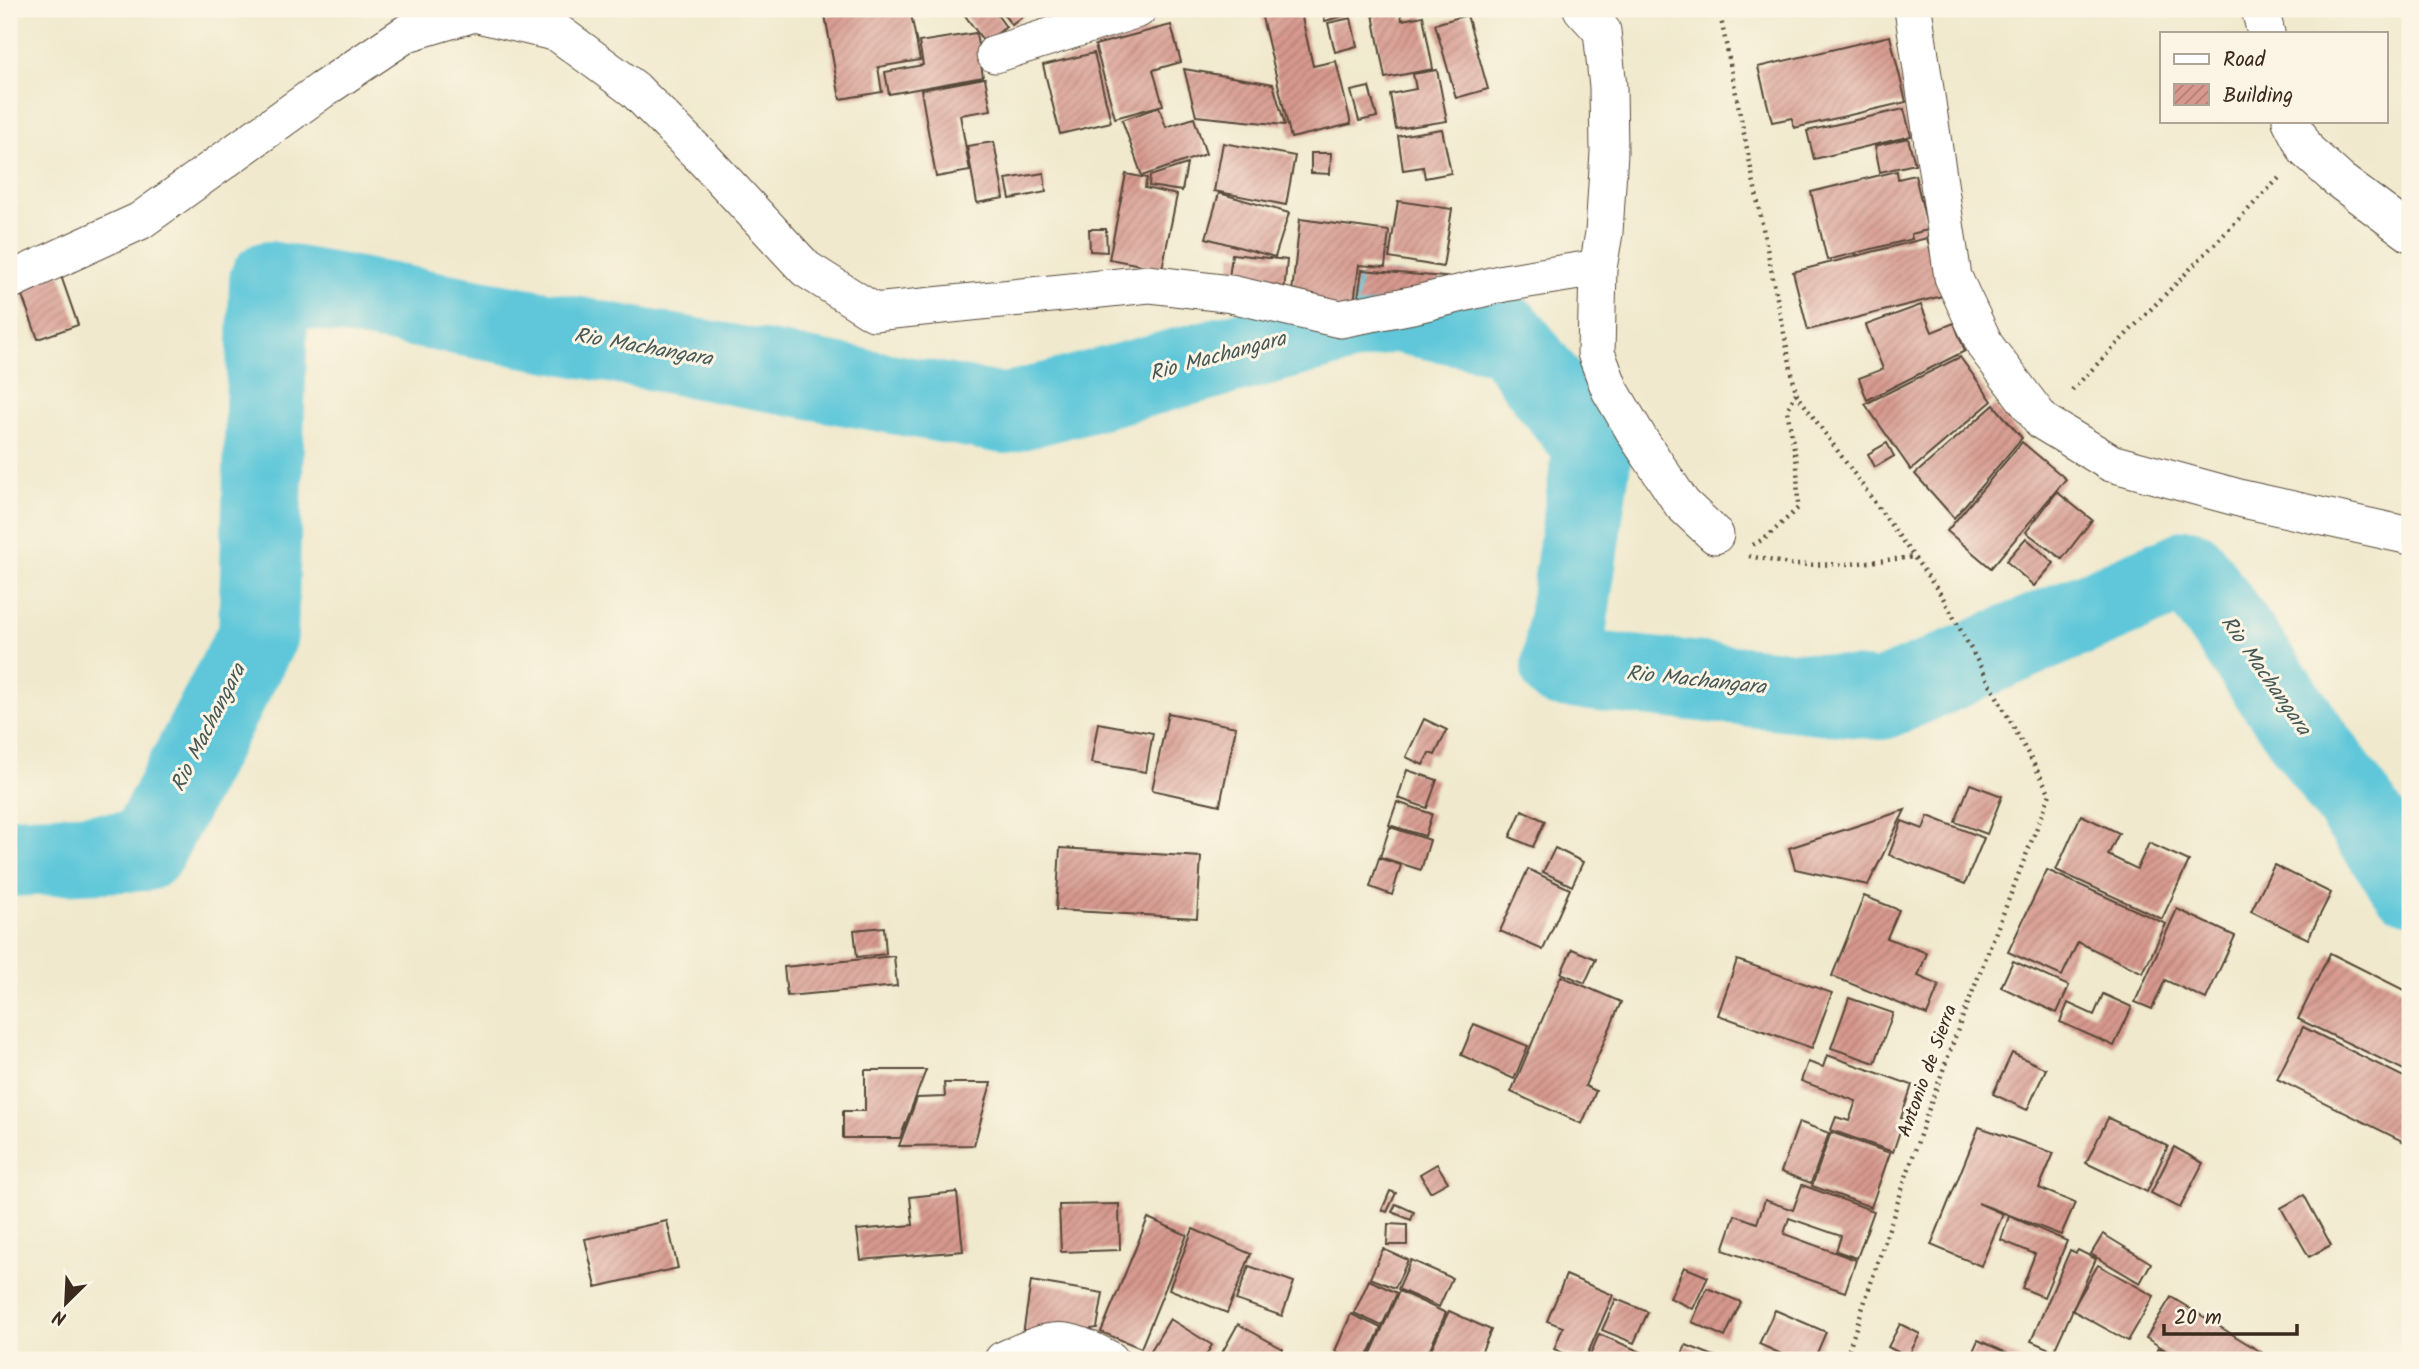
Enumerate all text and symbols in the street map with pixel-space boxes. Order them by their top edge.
legend [2160,32,2388,122]
text: Road [2223,44,2266,77]
text: Building [2223,80,2293,113]
water label: Rio Machangara [571,320,716,377]
water label: Rio Machangara [1146,323,1291,391]
water label: Rio Machangara [2211,609,2319,744]
water label: Rio Machangara [163,657,256,798]
water label: Rio Machangara [1625,657,1768,705]
street label: Antonio de Sierra [1890,1001,1966,1141]
north arrow [32,1268,102,1338]
scale bar [2164,1292,2296,1336]
text: N [48,1301,71,1333]
text: 20 m [2174,1302,2222,1335]

